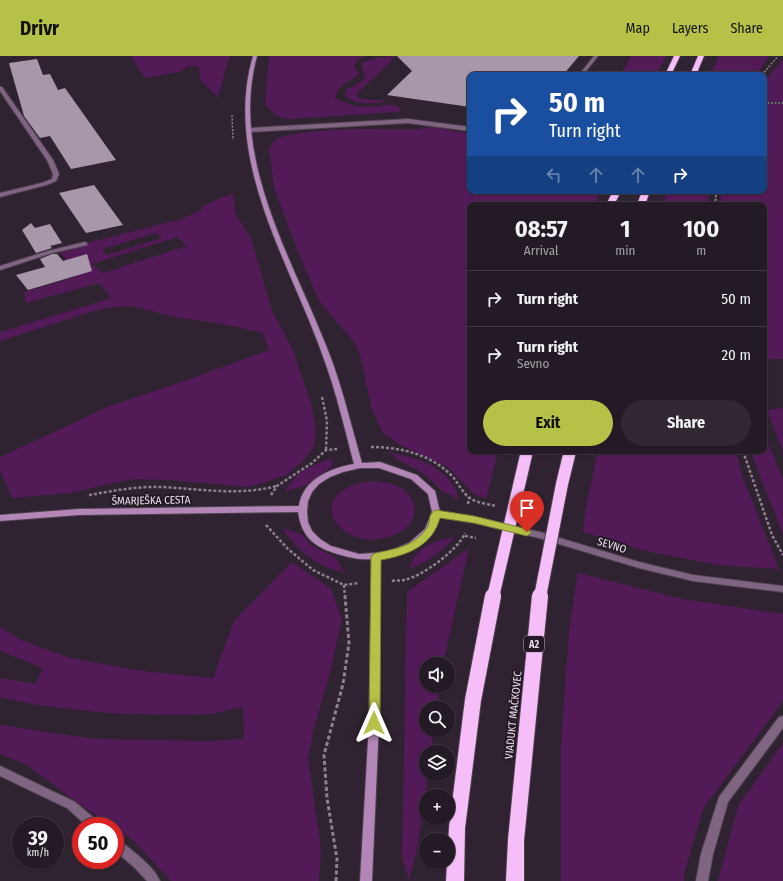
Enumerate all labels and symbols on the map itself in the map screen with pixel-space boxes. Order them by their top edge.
pin [510,491,544,532]
street label: ŠMARJEŠKA CESTA [112,492,191,508]
street label: SEVNO [596,535,628,556]
road number: A2 [524,636,544,652]
street label: VIADUKT MAČKOVEC [501,670,525,760]
position arrow [353,702,395,744]
speed limit sign: 50 [72,817,124,869]

